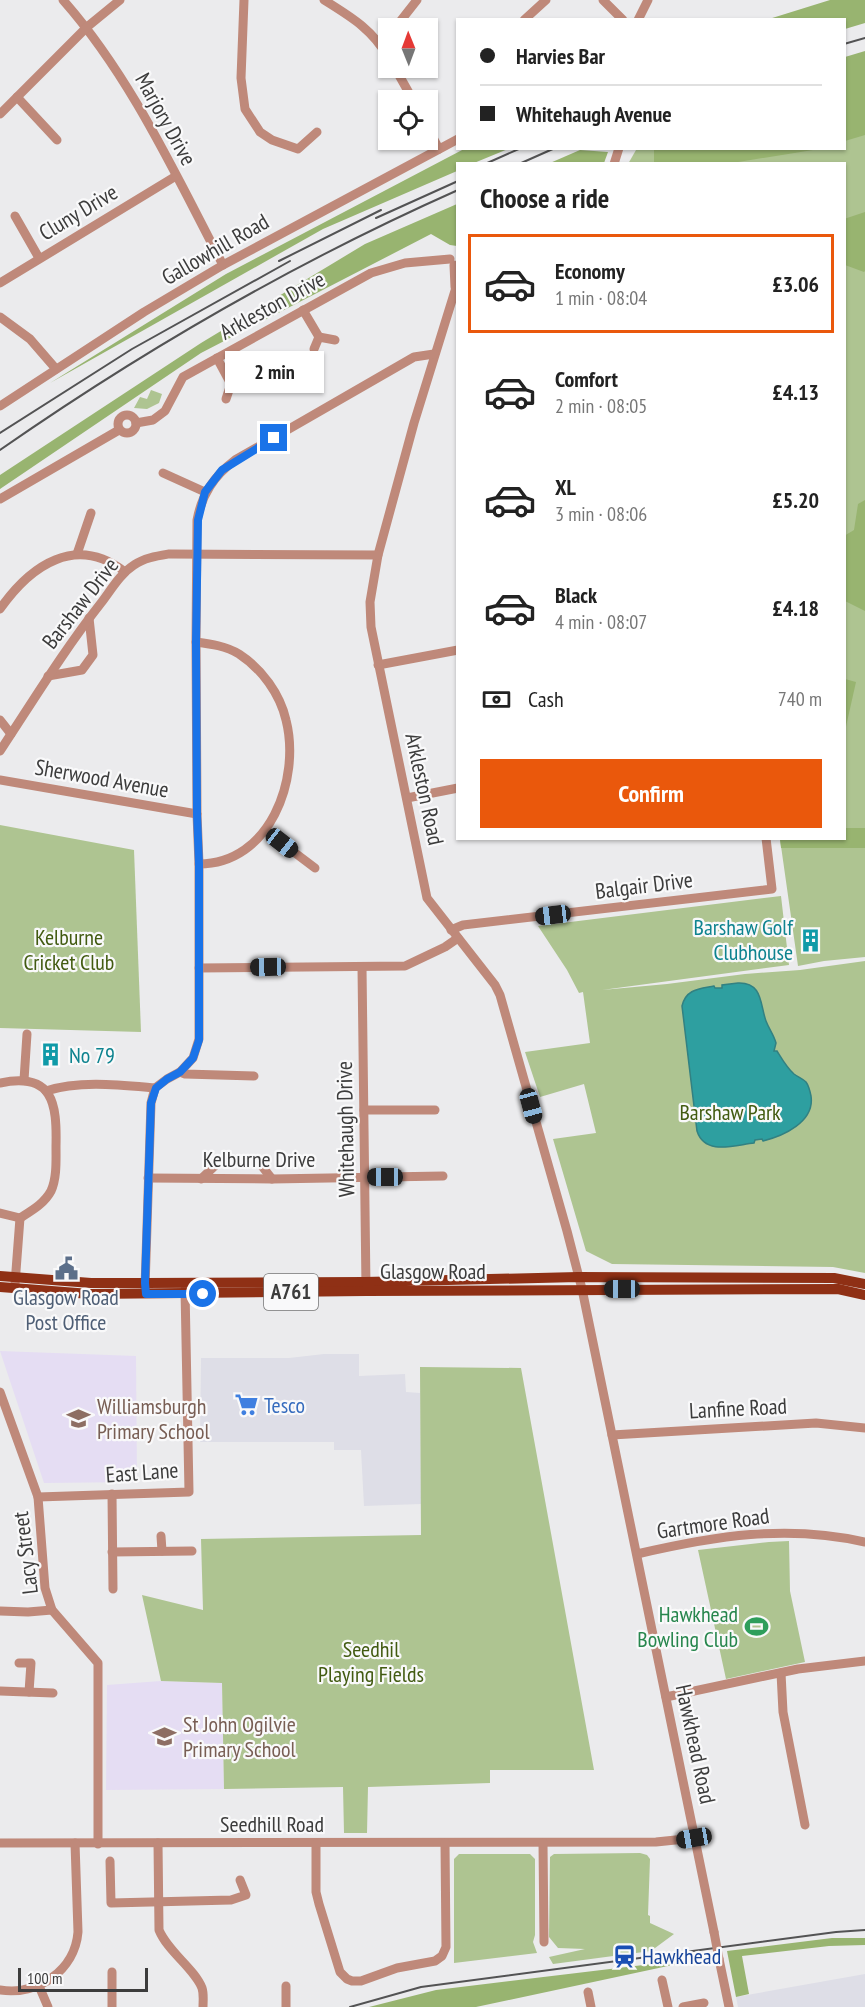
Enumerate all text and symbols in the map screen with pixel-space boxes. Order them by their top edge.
north arrow [378,18,438,78]
map controls [378,18,438,150]
text: Harvies Bar [516,42,605,70]
street label: Marjory Drive [129,68,203,170]
button: locate [378,90,438,150]
text: Whitehaugh Avenue [516,100,672,128]
street label: Cluny Drive [34,178,122,246]
text: Choose a ride [480,181,609,215]
street label: Gallowhill Road [156,207,274,291]
icon: car [483,257,537,311]
text: Economy [555,257,625,285]
street label: Arkleston Drive [214,265,330,345]
text: £3.06 [772,270,819,298]
text: 1 min · 08:04 [555,285,647,311]
callout: 2 min [224,351,324,393]
text: 2 min [254,359,295,385]
icon: car [483,365,537,419]
text: Comfort [555,365,618,393]
text: £4.13 [772,378,819,406]
text: 2 min · 08:05 [555,393,647,419]
route end [260,424,287,451]
icon: car [483,473,537,527]
text: XL [555,473,576,501]
text: £5.20 [772,486,819,514]
text: 3 min · 08:06 [555,501,647,527]
street label: Barshaw Drive [36,552,124,654]
icon: car [483,581,537,635]
text: Black [555,581,597,609]
text: £4.18 [772,594,819,622]
text: 4 min · 08:07 [555,609,647,635]
icon: cash [480,683,513,716]
text: Cash [528,685,564,713]
text: 740 m [778,686,822,712]
street label: Arkleston Road [399,730,451,848]
street label: Sherwood Avenue [33,752,171,804]
button: Confirm [480,759,822,828]
car [262,825,302,861]
street label: Balgair Drive [594,865,694,905]
car [534,904,572,926]
place label: Barshaw Golf Clubhouse [694,913,794,966]
park label: Kelburne Cricket Club [24,923,114,976]
building icon: Barshaw Golf Clubhouse [798,927,824,953]
car [250,958,286,976]
place label: No 79 [69,1041,115,1069]
building icon: No 79 [38,1042,64,1068]
street label: Whitehaugh Drive [330,1061,360,1197]
car [518,1086,544,1126]
park label: Barshaw Park [679,1098,781,1126]
street label: Kelburne Drive [203,1145,315,1173]
car [367,1168,403,1186]
public building icon: Glasgow Road Post Office [53,1255,79,1281]
street label: Glasgow Road [380,1257,486,1285]
road number: A761 [264,1274,318,1310]
route start [189,1280,216,1307]
car [604,1280,640,1298]
place label: Glasgow Road Post Office [13,1283,119,1336]
place label: Tesco [264,1391,305,1419]
street label: Lanfine Road [688,1391,788,1425]
place label: Williamsburgh Primary School [97,1392,211,1445]
supermarket icon: Tesco [233,1392,259,1418]
school or university icon: Williamsburgh Primary School [66,1406,92,1432]
street label: East Lane [105,1455,179,1489]
street label: Gartmore Road [655,1501,771,1545]
street label: Lacy Street [6,1510,44,1596]
place label: Hawkhead Bowling Club [637,1600,738,1653]
sports icon: Hawkhead Bowling Club [743,1614,769,1640]
park label: Seedhil Playing Fields [318,1635,424,1688]
street label: Hawkhead Road [670,1682,722,1806]
place label: St John Ogilvie Primary School [183,1710,297,1763]
school or university icon: St John Ogilvie Primary School [152,1724,178,1750]
street label: Seedhill Road [220,1810,324,1838]
car [675,1826,713,1850]
place label: Hawkhead [642,1942,721,1970]
station icon: Hawkhead [611,1943,637,1969]
scale bar [18,1965,148,1992]
text: 100 m [27,1968,62,1988]

